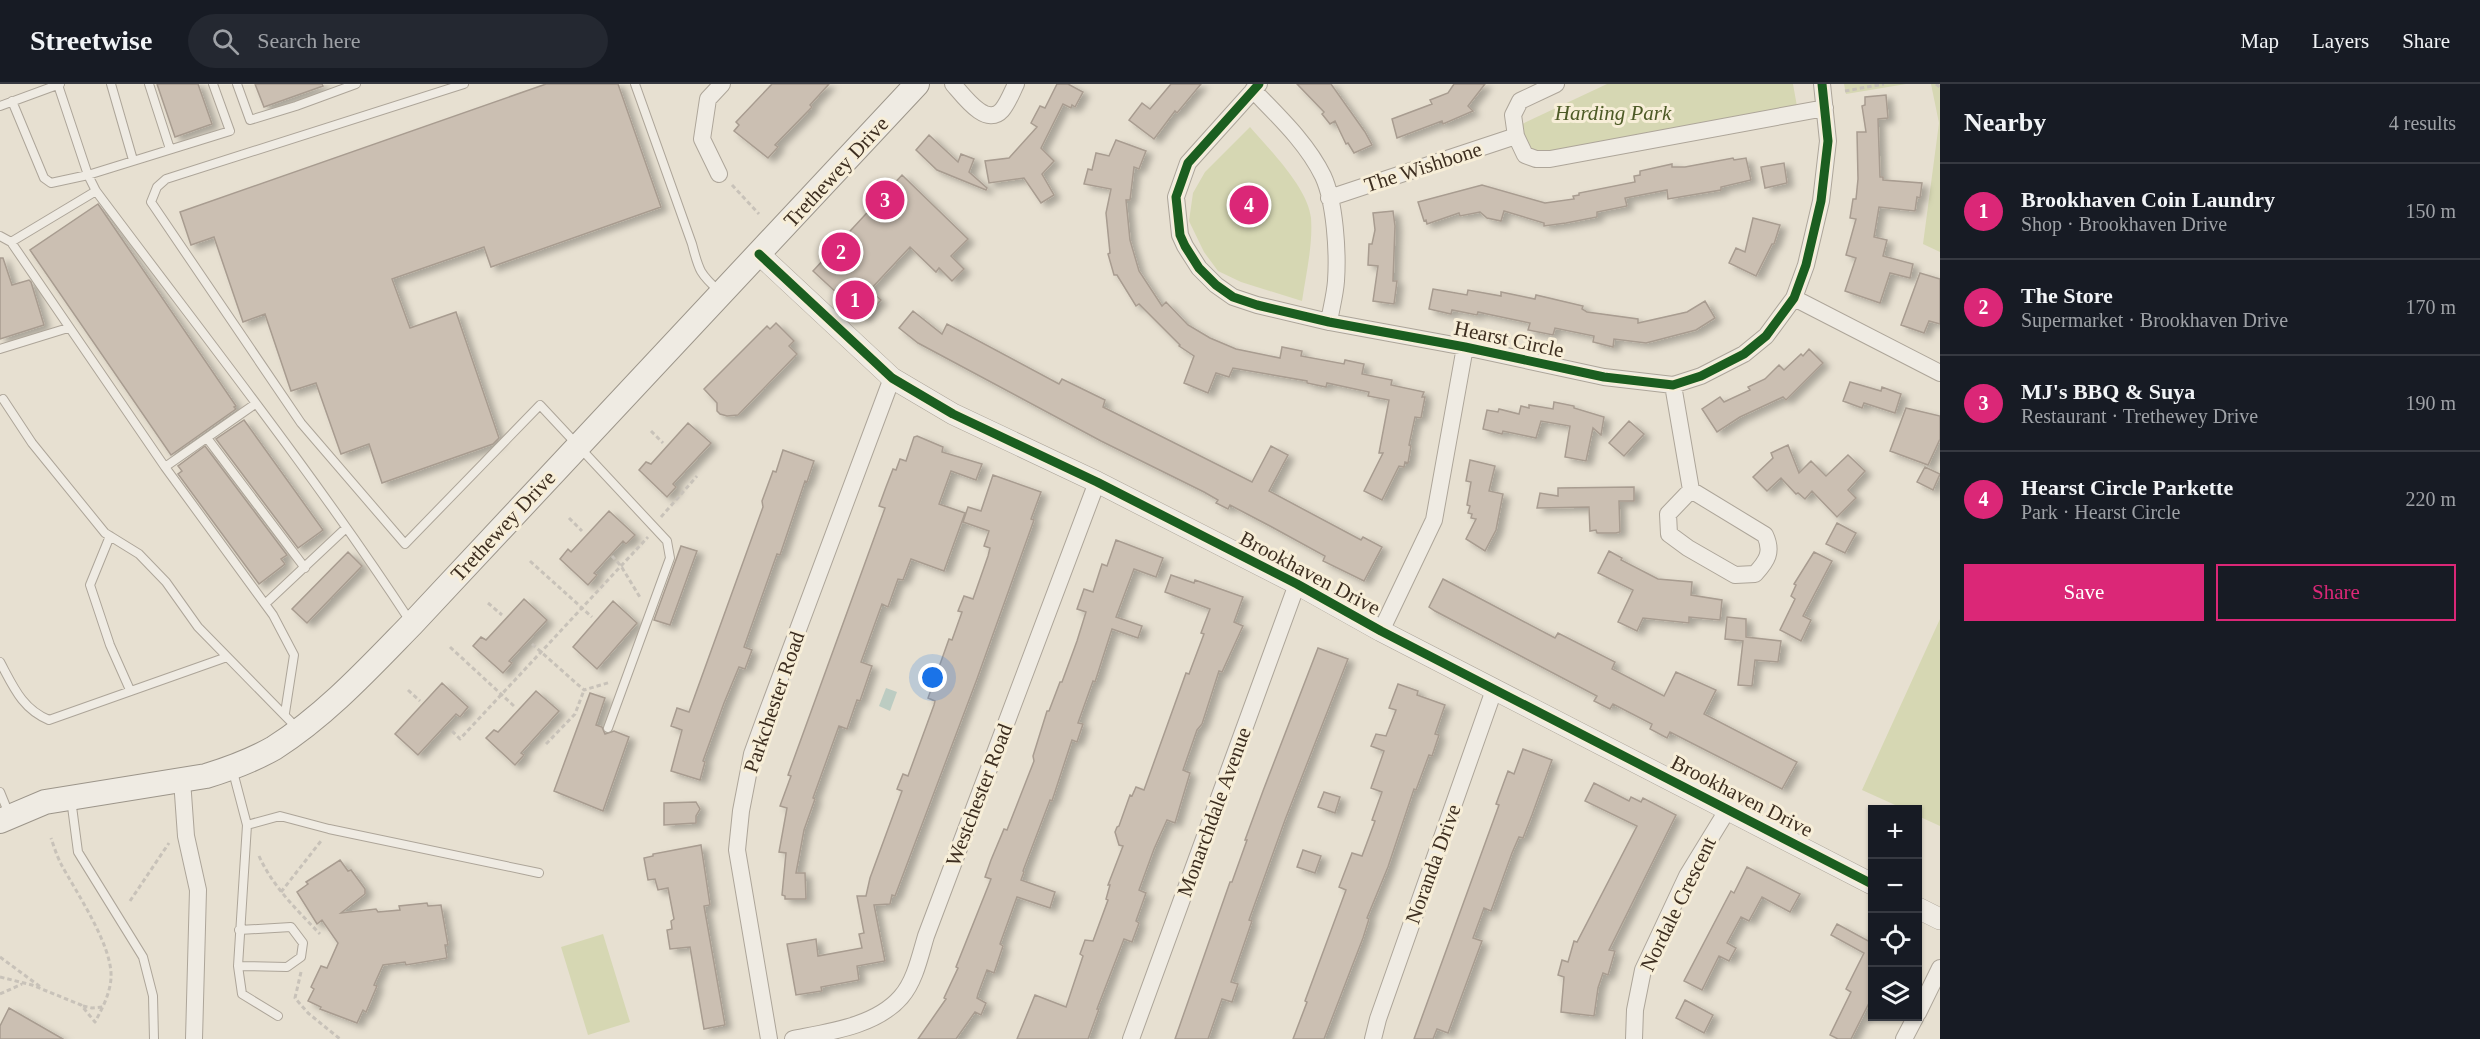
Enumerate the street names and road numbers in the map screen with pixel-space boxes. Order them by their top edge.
street label: Trethewey Drive [779,112,893,232]
street label: The Wishbone [1361,137,1485,197]
street label: Hearst Circle [1452,316,1566,362]
street label: Trethewey Drive [446,466,560,586]
street label: Brookhaven Drive [1236,526,1384,620]
street label: Parkchester Road [739,628,810,776]
street label: Westchester Road [941,720,1017,870]
street label: Monarchdale Avenue [1172,724,1256,900]
street label: Brookhaven Drive [1667,750,1817,842]
street label: Noranda Drive [1400,801,1466,927]
street label: Nordale Crescent [1635,833,1721,975]

